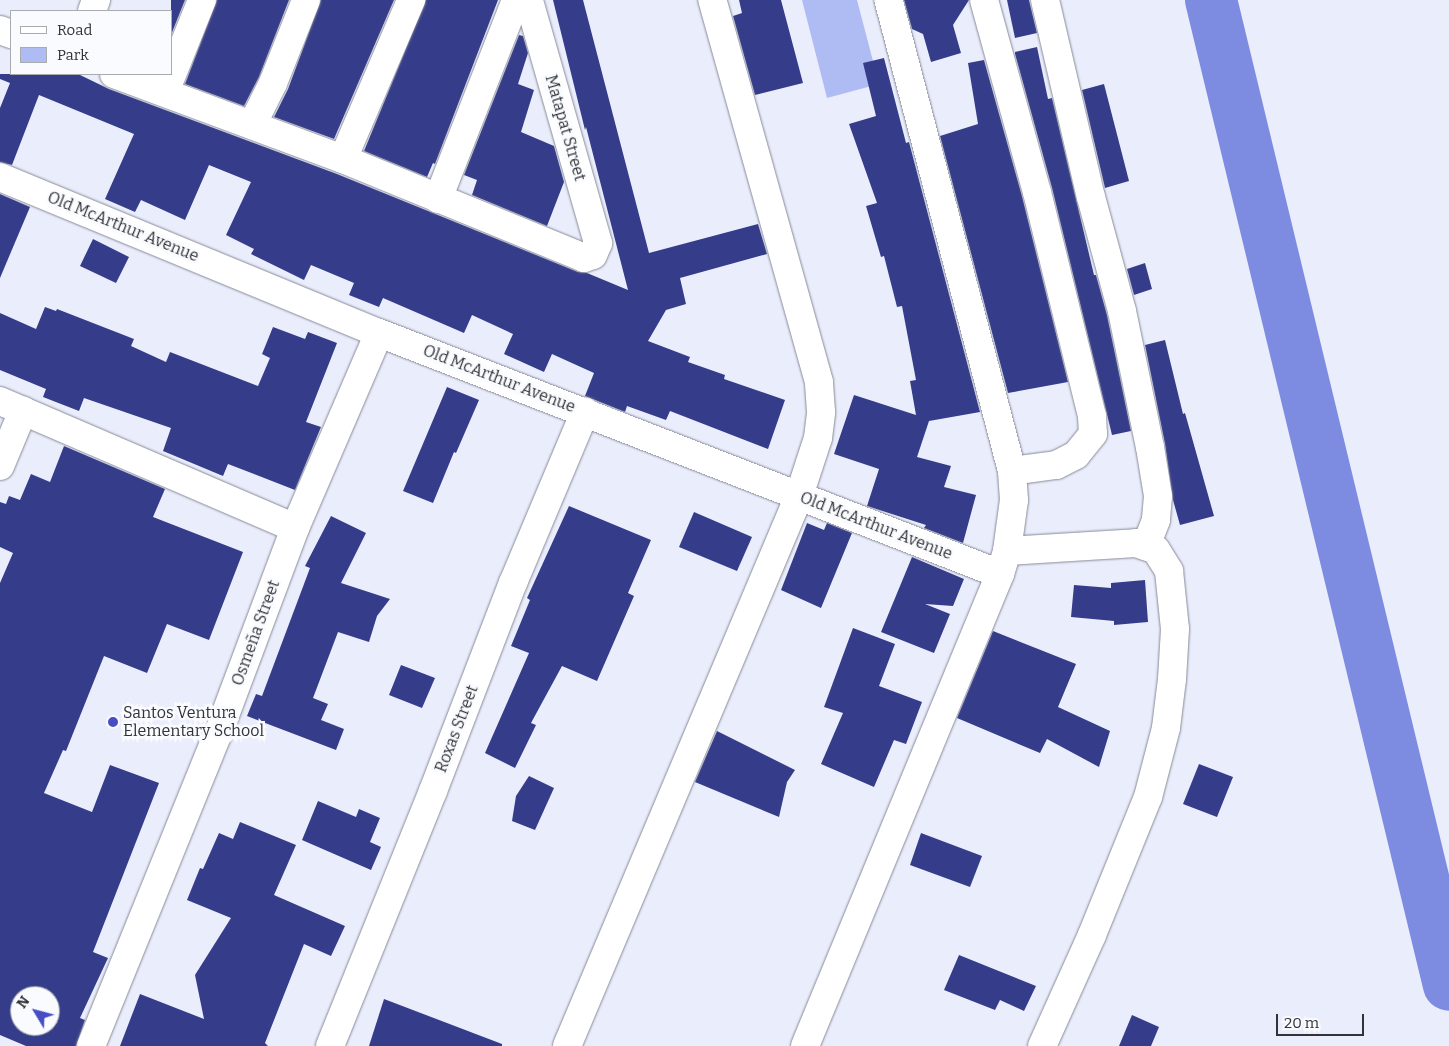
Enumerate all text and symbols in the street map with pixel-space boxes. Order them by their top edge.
legend [10,10,172,75]
text: Road [57,21,92,39]
text: Park [57,46,89,64]
street label: Matapat Street [541,73,589,183]
street label: Old McArthur Avenue [45,188,201,266]
street label: Old McArthur Avenue [420,341,578,417]
street label: Old McArthur Avenue [797,488,955,564]
street label: Osmeña Street [228,578,284,688]
street label: Roxas Street [432,683,482,775]
place label: Santos Ventura Elementary School [123,703,264,741]
marker: Santos Ventura Elementary School [107,716,119,728]
north arrow [10,986,60,1036]
text: N [13,993,33,1012]
scale bar [1279,1004,1366,1036]
text: 20 m [1284,1014,1319,1032]

